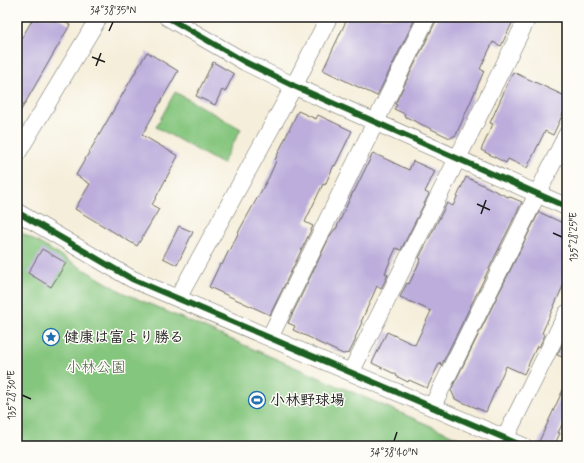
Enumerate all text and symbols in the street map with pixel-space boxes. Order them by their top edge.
text: 34°38'35"N [90,4,136,18]
text: 135°28'25"E [567,212,581,262]
place icon: 健康は富より勝る [41,327,61,347]
place label: 健康は富より勝る [64,328,184,348]
park label: 小林公園 [66,358,126,378]
text: 135°28'30"E [5,370,19,420]
sports icon: 小林野球場 [247,390,267,410]
place label: 小林野球場 [270,391,345,411]
text: 34°38'40"N [370,446,418,460]

